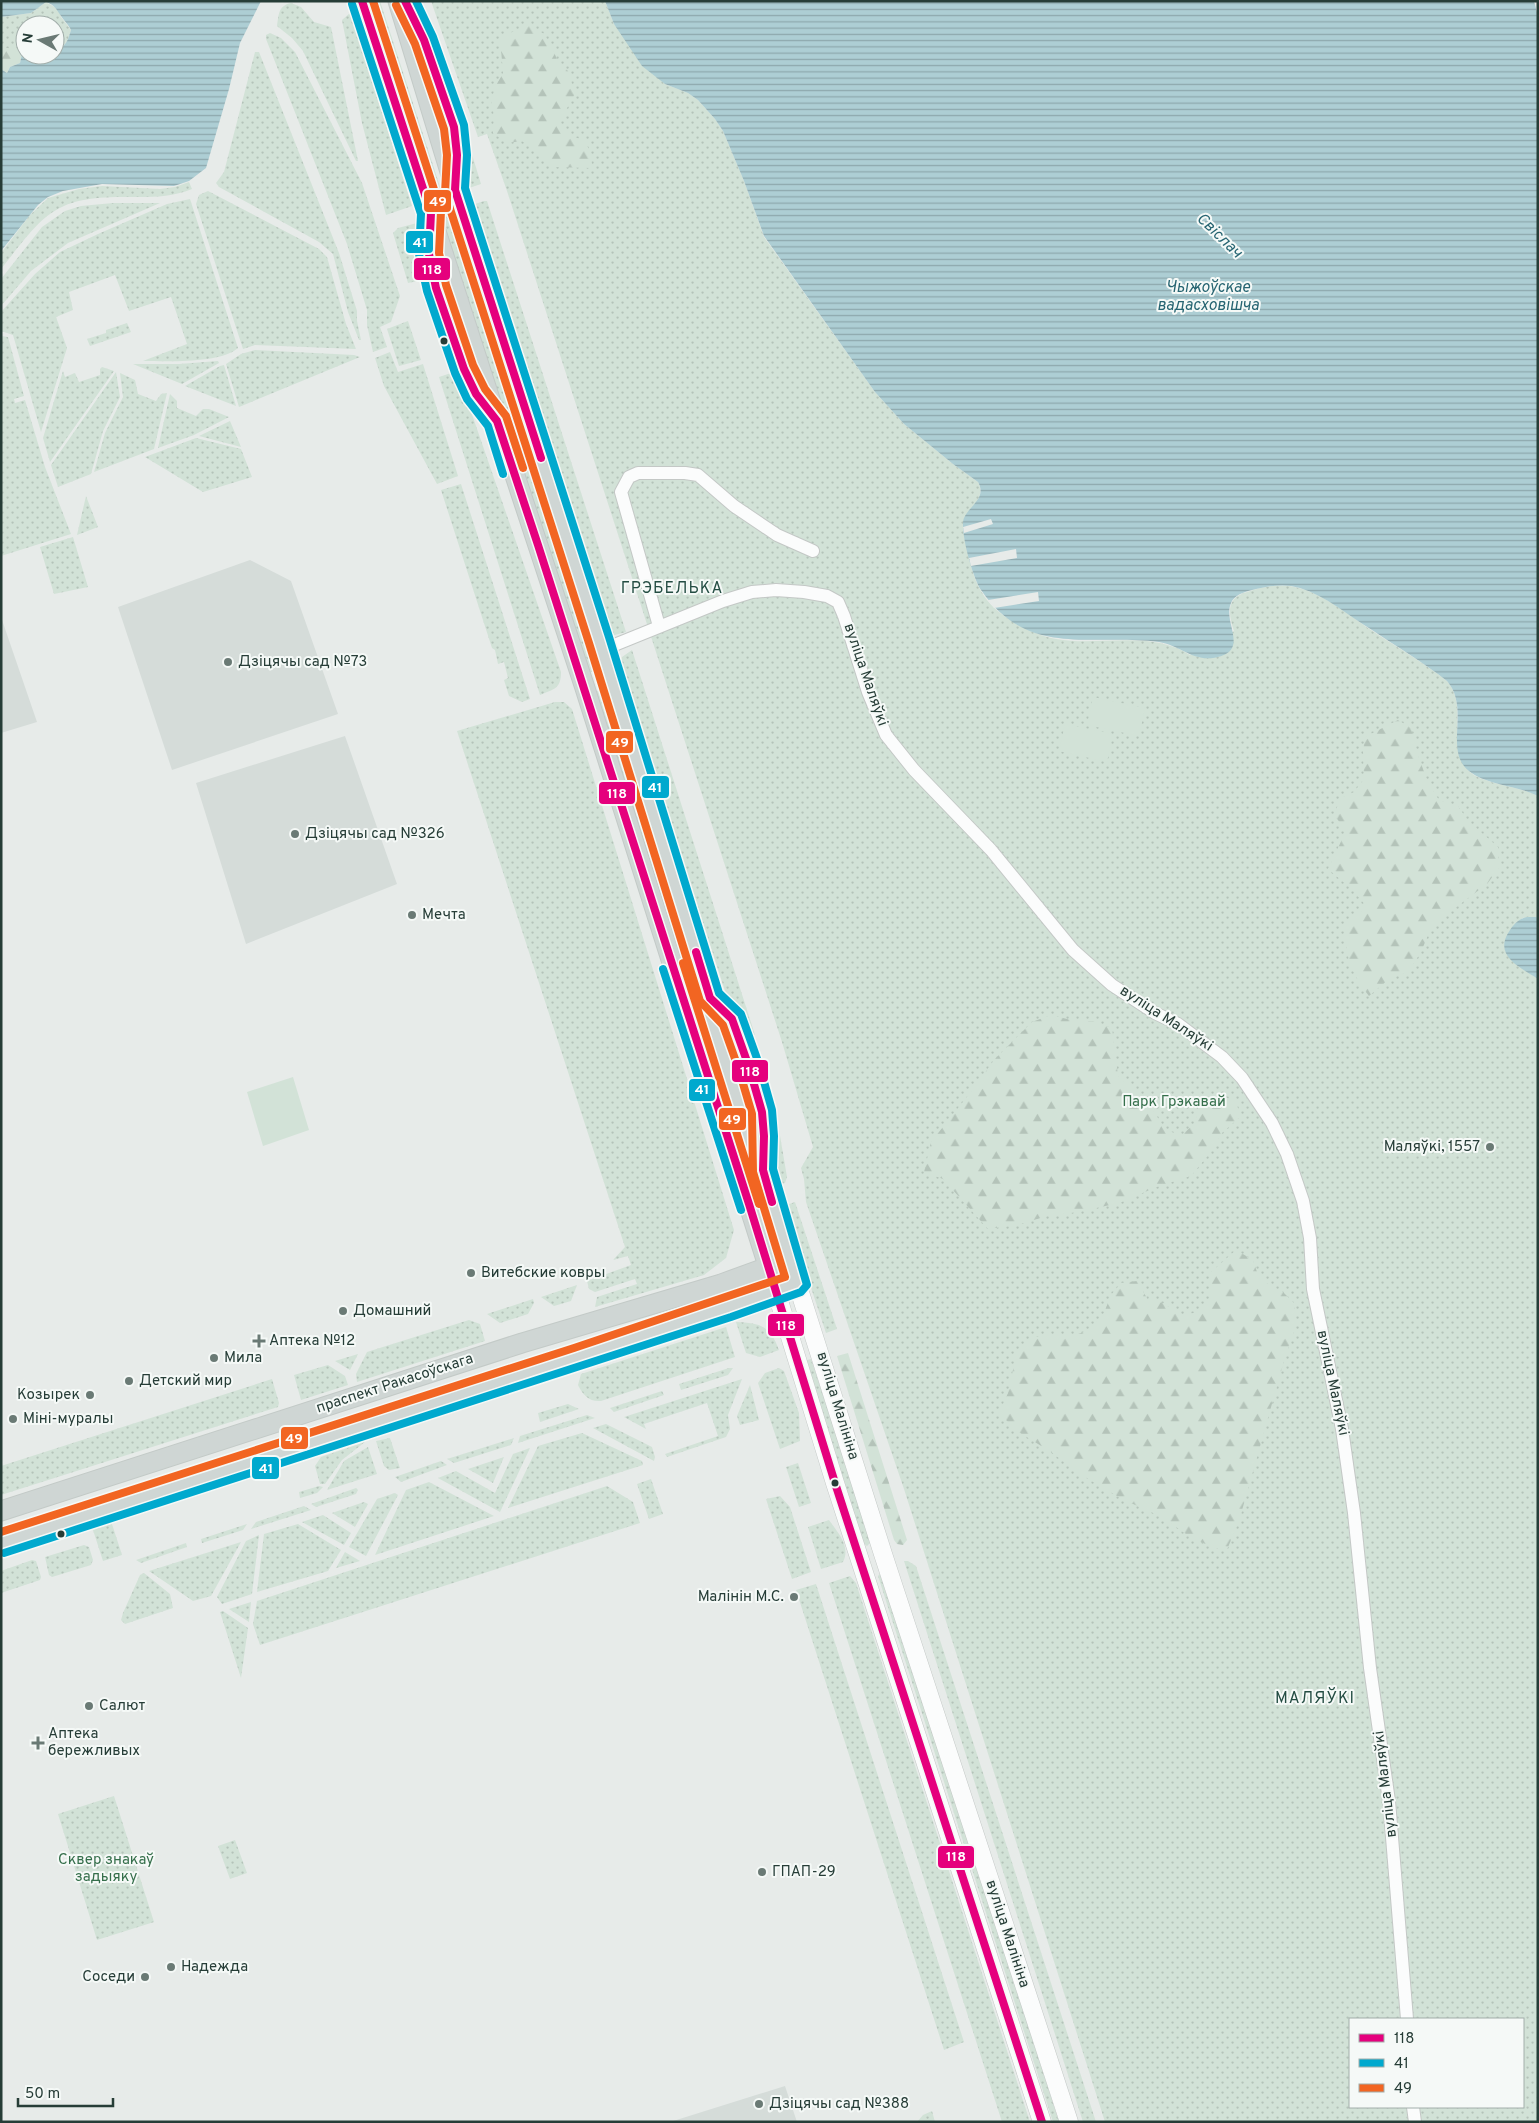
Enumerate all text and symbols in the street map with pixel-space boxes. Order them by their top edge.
north arrow [15,15,65,65]
text: N [19,32,38,45]
line badge: 49 [423,189,452,213]
text: 49 [429,194,447,211]
water label: Свіслач [1192,209,1247,263]
line badge: 41 [405,230,434,254]
text: 41 [413,235,427,252]
line badge: 118 [413,257,451,281]
text: 118 [422,262,442,279]
water label: Чыжоўскае вадасховішча [1157,278,1260,316]
unlabelled marker [439,336,449,346]
district label: ГРЭБЕЛЬКА [621,579,723,599]
street label: вуліца Маляўкі [839,621,891,729]
place label: Дзіцячы сад №73 [238,653,367,672]
marker: Дзіцячы сад №73 [222,656,234,668]
line badge: 49 [605,730,634,754]
text: 49 [611,735,629,752]
line badge: 41 [641,775,670,799]
text: 41 [648,780,662,797]
line badge: 118 [598,781,636,805]
text: 118 [607,786,627,803]
place label: Дзіцячы сад №326 [305,825,445,844]
marker: Дзіцячы сад №326 [289,828,301,840]
place label: Мечта [422,906,466,925]
marker: Мечта [406,909,418,921]
street label: вуліца Маляўкі [1116,982,1216,1056]
line badge: 118 [731,1059,769,1083]
text: 118 [740,1064,760,1081]
line badge: 41 [688,1078,716,1102]
text: 41 [695,1082,709,1099]
park label: Парк Грэкавай [1122,1093,1226,1112]
line badge: 49 [718,1107,747,1131]
text: 49 [723,1112,741,1129]
place label: Маляўкі, 1557 [1384,1138,1480,1157]
marker: Маляўкі, 1557 [1484,1141,1496,1153]
place label: Витебские ковры [481,1264,605,1283]
marker: Витебские ковры [465,1267,477,1279]
place label: Домашний [353,1302,431,1321]
marker: Домашний [337,1305,349,1317]
line badge: 118 [767,1313,805,1337]
text: 118 [776,1318,796,1335]
street label: вуліца Маляўкі [1312,1328,1352,1438]
place label: Аптека №12 [269,1332,355,1351]
marker: Аптека №12 [253,1335,265,1347]
place label: Мила [224,1349,262,1368]
street label: праспект Ракасоўскага [314,1350,476,1418]
street label: вуліца Малініна [812,1350,862,1462]
marker: Мила [208,1352,220,1364]
place label: Детский мир [139,1372,232,1391]
marker: Детский мир [123,1375,135,1387]
place label: Козырек [17,1386,80,1405]
marker: Козырек [84,1389,96,1401]
place label: Міні-муралы [23,1410,113,1429]
marker: Міні-муралы [7,1413,19,1425]
line badge: 49 [280,1426,309,1450]
text: 49 [285,1431,303,1448]
line badge: 41 [251,1456,280,1480]
text: 41 [259,1461,273,1478]
unlabelled marker [830,1478,840,1488]
unlabelled marker [56,1529,66,1539]
place label: Малінін М.С. [698,1588,784,1607]
marker: Малінін М.С. [788,1591,800,1603]
district label: МАЛЯЎКІ [1275,1687,1355,1709]
place label: Салют [99,1697,146,1716]
marker: Салют [83,1700,95,1712]
place label: Аптека бережливых [48,1725,140,1761]
street label: вуліца Маляўкі [1370,1730,1402,1838]
marker: Аптека бережливых [32,1737,44,1749]
line badge: 118 [937,1845,975,1869]
text: 118 [946,1849,966,1866]
park label: Сквер знакаў задыяку [58,1851,154,1887]
place label: ГПАП-29 [772,1863,836,1882]
marker: ГПАП-29 [756,1866,768,1878]
street label: вуліца Малініна [981,1878,1033,1990]
place label: Надежда [181,1958,248,1977]
marker: Надежда [165,1961,177,1973]
place label: Соседи [82,1968,135,1987]
marker: Соседи [139,1971,151,1983]
legend [1349,2018,1524,2108]
text: 118 [1394,2030,1414,2049]
text: 41 [1394,2055,1409,2074]
scale bar [18,2076,112,2108]
text: 49 [1394,2080,1412,2099]
text: 50 m [25,2085,60,2104]
place label: Дзіцячы сад №388 [769,2095,909,2114]
marker: Дзіцячы сад №388 [753,2098,765,2110]

